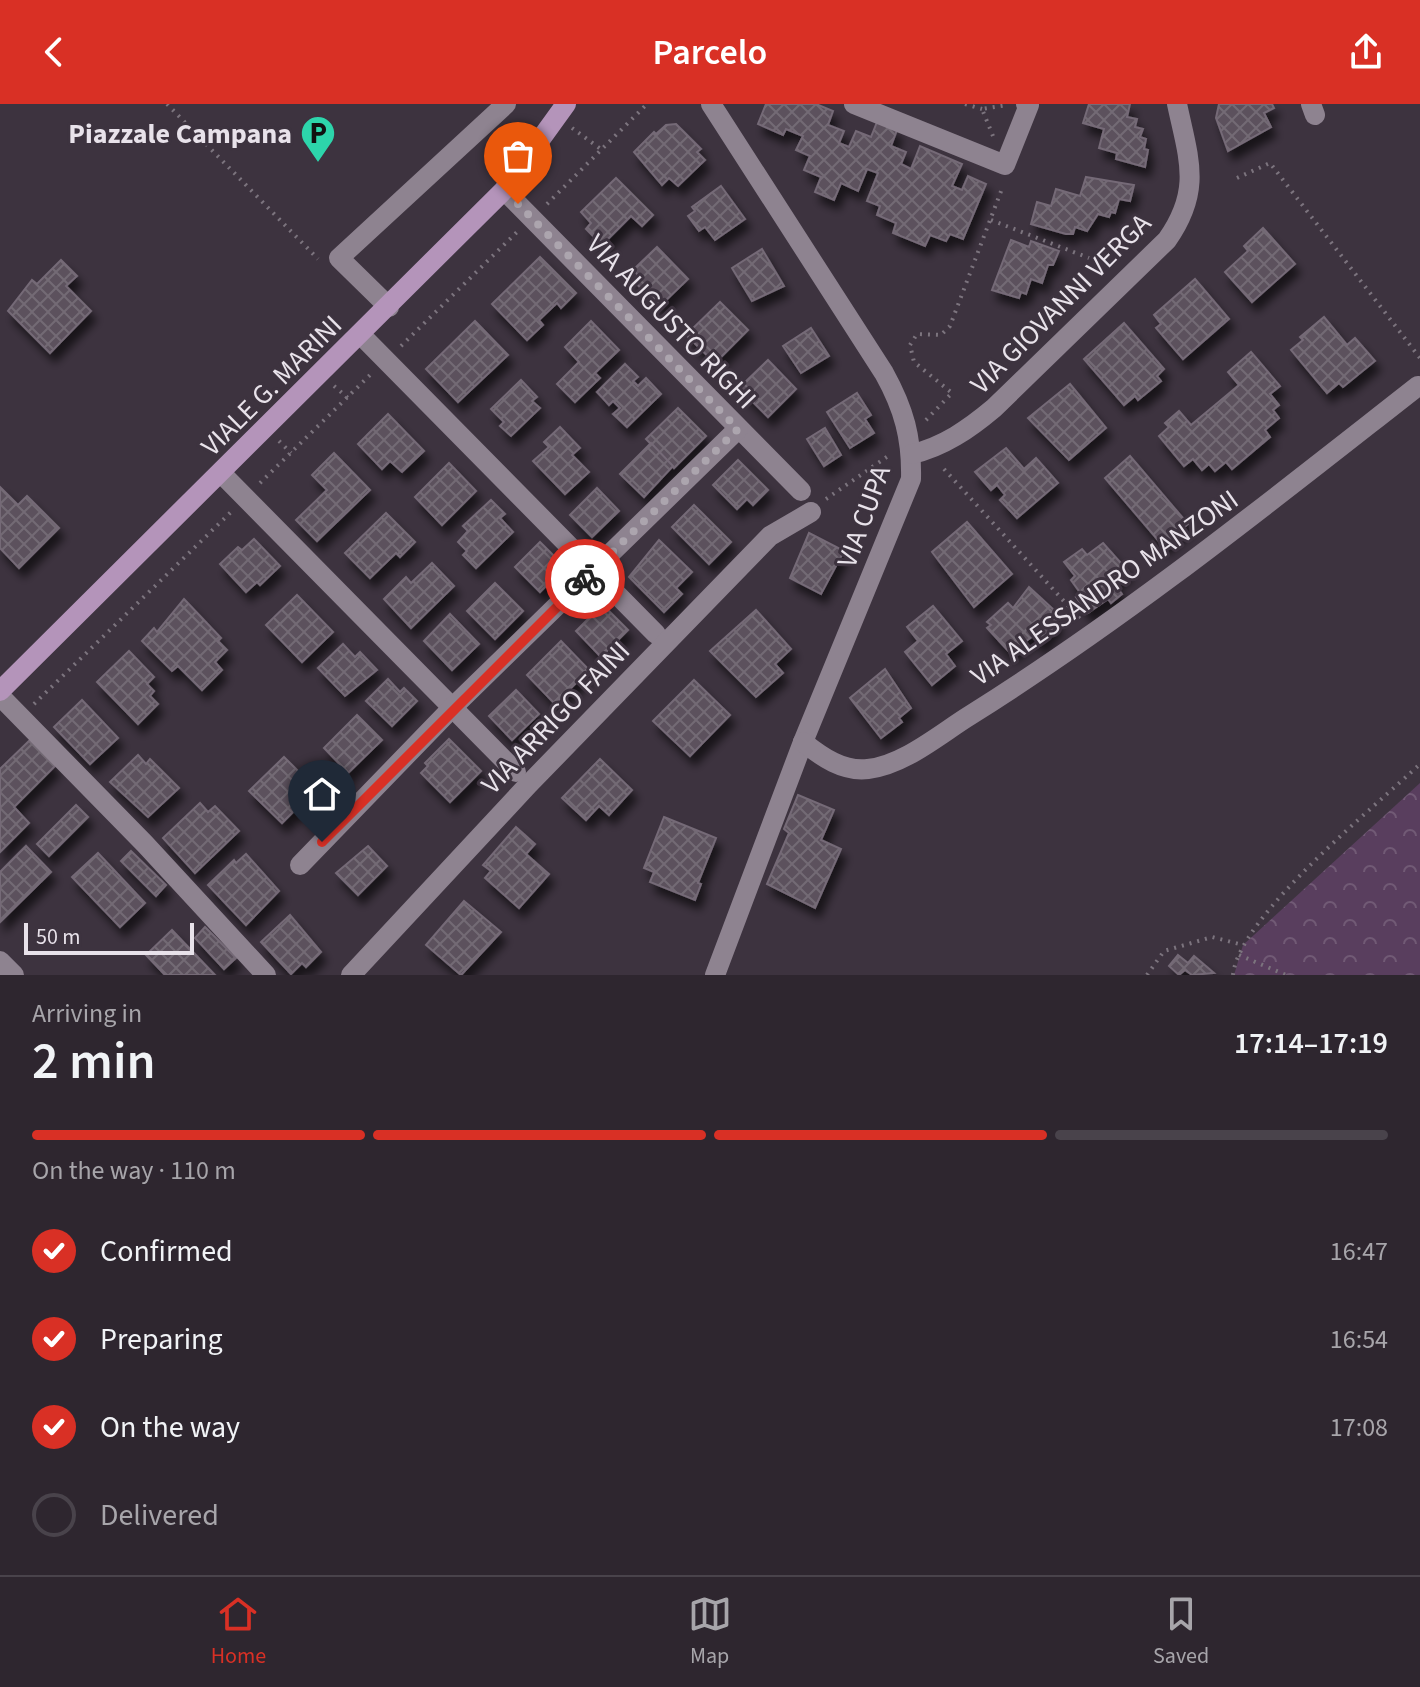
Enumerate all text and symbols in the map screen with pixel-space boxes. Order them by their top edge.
text: Parcelo [653,27,767,78]
icon: back [32,30,76,74]
icon: share [1344,30,1388,74]
place label: Piazzale Campana [68,114,292,154]
parking icon: Piazzale Campana [299,114,337,164]
pin [484,122,552,204]
icon: bag [496,134,540,178]
street label: VIA GIOVANNI VERGA [961,204,1161,403]
street label: VIA AUGUSTO RIGHI [577,225,765,418]
street label: VIALE G. MARINI [192,306,351,465]
street label: VIA CUPA [827,459,901,573]
street label: VIA ALESSANDRO MANZONI [963,480,1247,696]
courier [545,539,625,619]
icon: bike [563,557,607,601]
street label: VIA ARRIGO FAINI [472,632,639,803]
pin [288,760,356,842]
icon: home [300,772,344,816]
scale bar [24,919,194,955]
text: 50 m [36,921,81,953]
text: Arriving in [32,995,142,1032]
text: 17:14–17:19 [1234,1022,1388,1065]
text: 2 min [32,1025,156,1099]
text: On the way · 110 m [32,1152,236,1189]
icon: check [32,1229,76,1273]
text: Confirmed [100,1230,233,1273]
text: 16:47 [1330,1233,1388,1270]
icon: check [32,1317,76,1361]
text: Preparing [100,1318,223,1361]
text: 16:54 [1330,1321,1388,1358]
icon: check [32,1405,76,1449]
text: On the way [100,1406,240,1449]
text: 17:08 [1330,1409,1388,1446]
text: Delivered [100,1494,219,1537]
tab: Home [211,1592,266,1672]
tab: Map [688,1592,732,1672]
tab: Saved [1153,1592,1209,1672]

